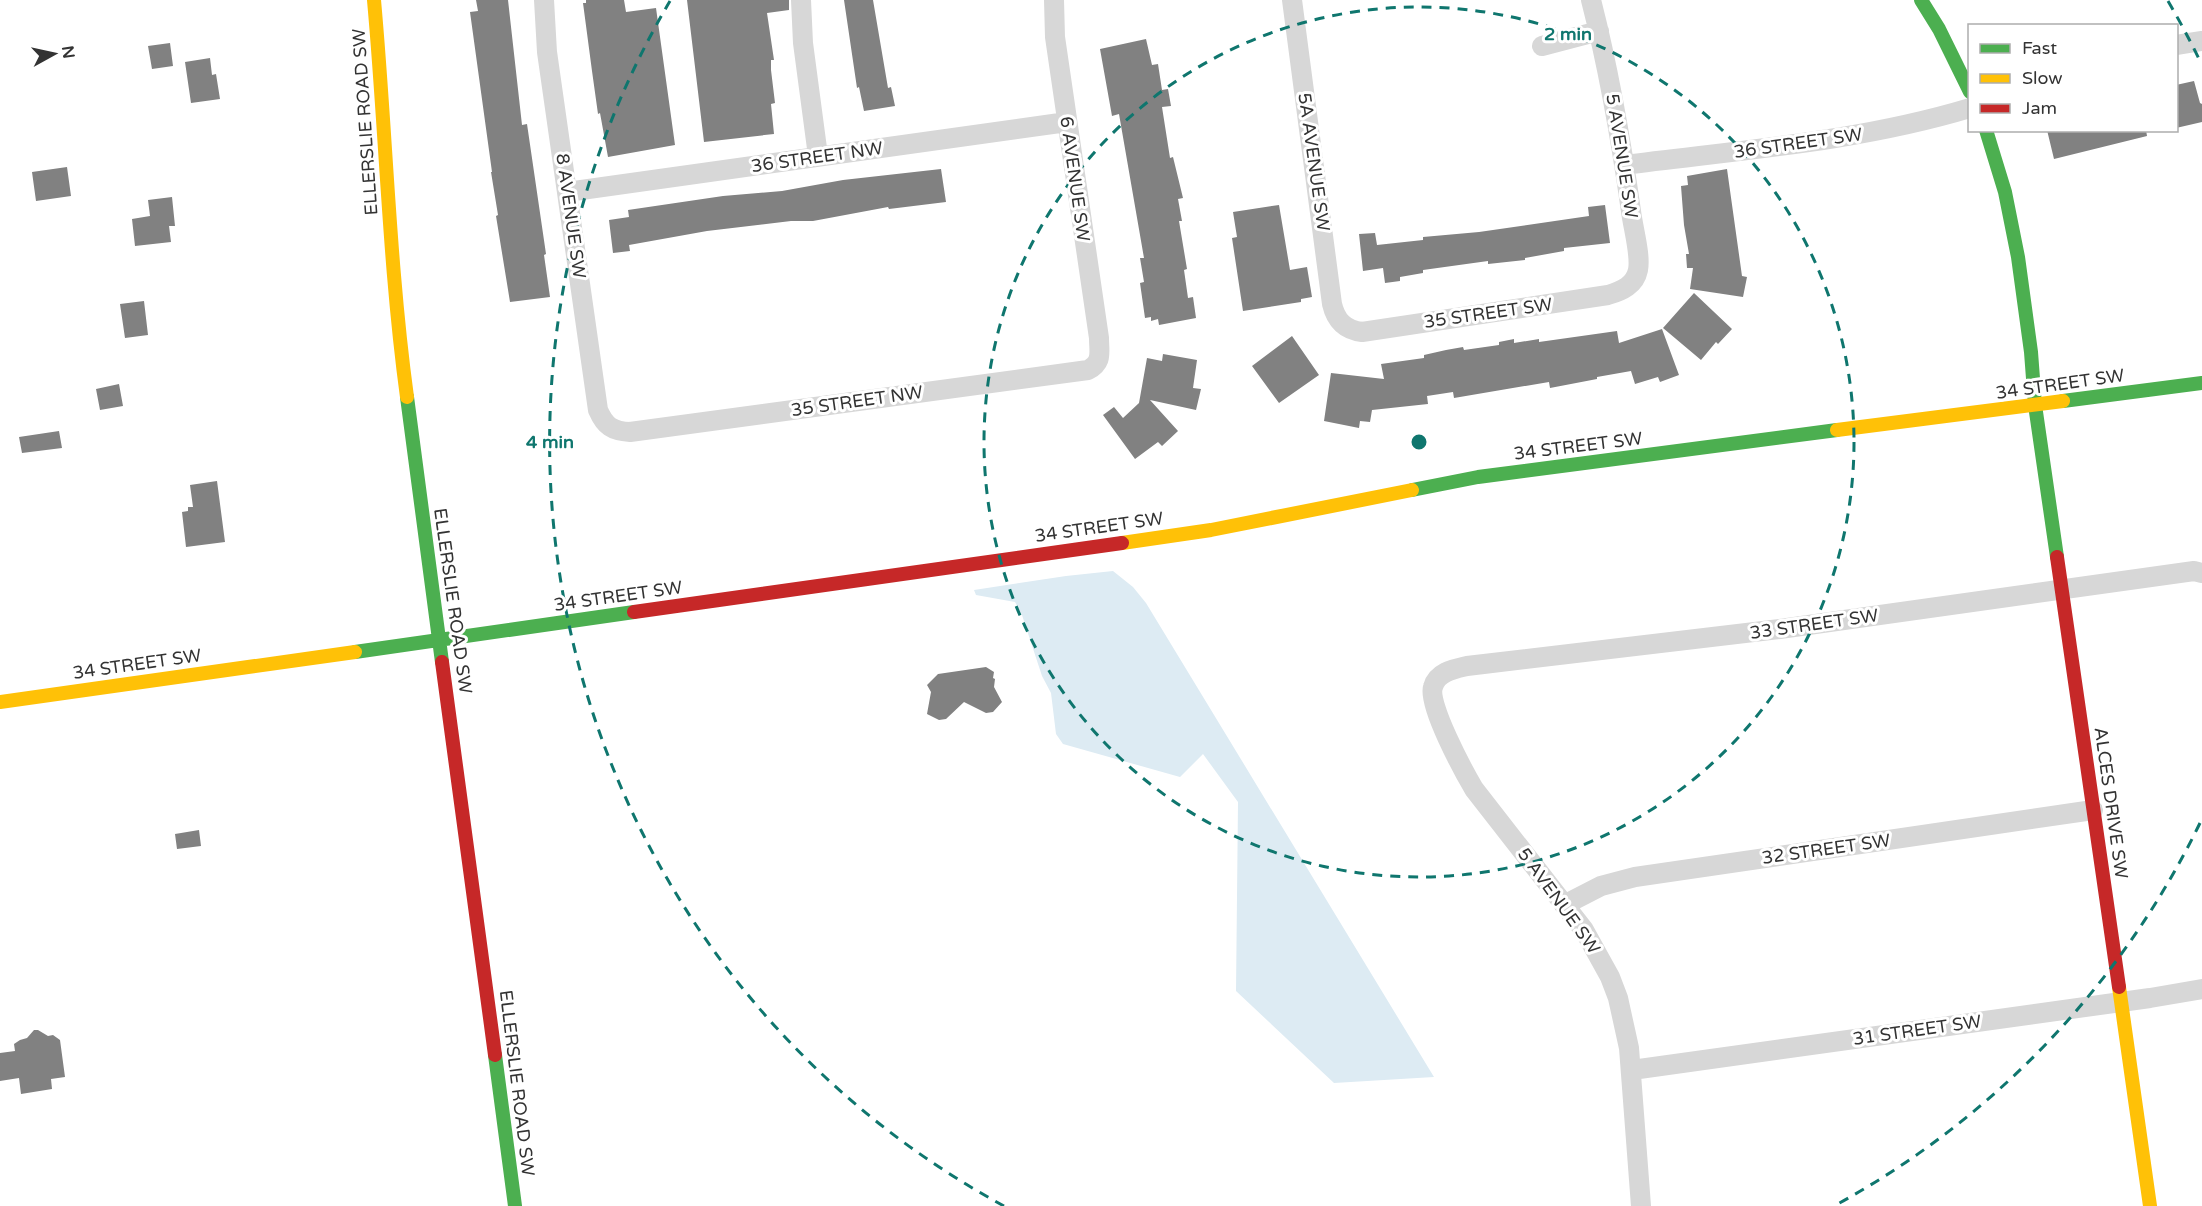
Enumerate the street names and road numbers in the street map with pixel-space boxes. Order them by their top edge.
street label: ELLERSLIE ROAD SW [347,28,383,216]
street label: 5A AVENUE SW [1293,91,1335,233]
street label: 5 AVENUE SW [1601,92,1643,220]
street label: 6 AVENUE SW [1055,115,1095,243]
street label: 36 STREET SW [1732,123,1864,163]
street label: 36 STREET NW [750,137,884,177]
street label: 8 AVENUE SW [551,152,591,280]
street label: 35 STREET SW [1422,293,1554,333]
street label: 34 STREET SW [1994,364,2126,404]
street label: 35 STREET NW [790,381,924,421]
street label: 34 STREET SW [1512,427,1644,465]
street label: ELLERSLIE ROAD SW [429,507,477,695]
street label: 34 STREET SW [1033,507,1165,547]
street label: 34 STREET SW [552,576,684,616]
street label: 33 STREET SW [1748,604,1880,644]
street label: 34 STREET SW [71,644,203,684]
street label: ALCES DRIVE SW [2089,726,2133,880]
street label: 32 STREET SW [1760,829,1892,869]
street label: 5 AVENUE SW [1513,844,1605,958]
street label: ELLERSLIE ROAD SW [495,989,539,1177]
street label: 31 STREET SW [1851,1010,1983,1050]

